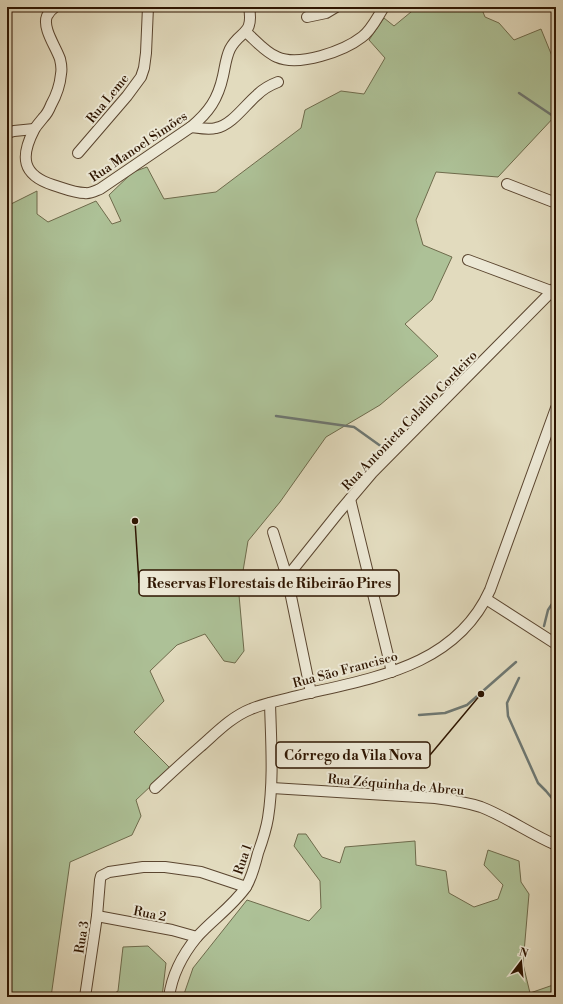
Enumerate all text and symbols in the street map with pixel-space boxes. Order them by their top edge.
street label: Rua Leme [83,70,133,127]
street label: Rua Manoel Simões [87,108,191,185]
street label: Rua Antonieta Colalilo Cordeiro [339,347,481,494]
callout: Reservas Florestais de Ribeirão Pires [139,570,399,596]
text: Reservas Florestais de Ribeirão Pires [147,575,391,593]
street label: Rua São Francisco [291,648,400,692]
callout: Córrego da Vila Nova [276,742,430,768]
text: Córrego da Vila Nova [284,747,422,765]
street label: Rua Zéquinha de Abreu [327,771,466,799]
street label: Rua 1 [230,842,256,877]
street label: Rua 2 [132,903,168,925]
street label: Rua 3 [72,920,92,955]
north arrow [501,942,541,982]
text: N [517,945,530,961]

